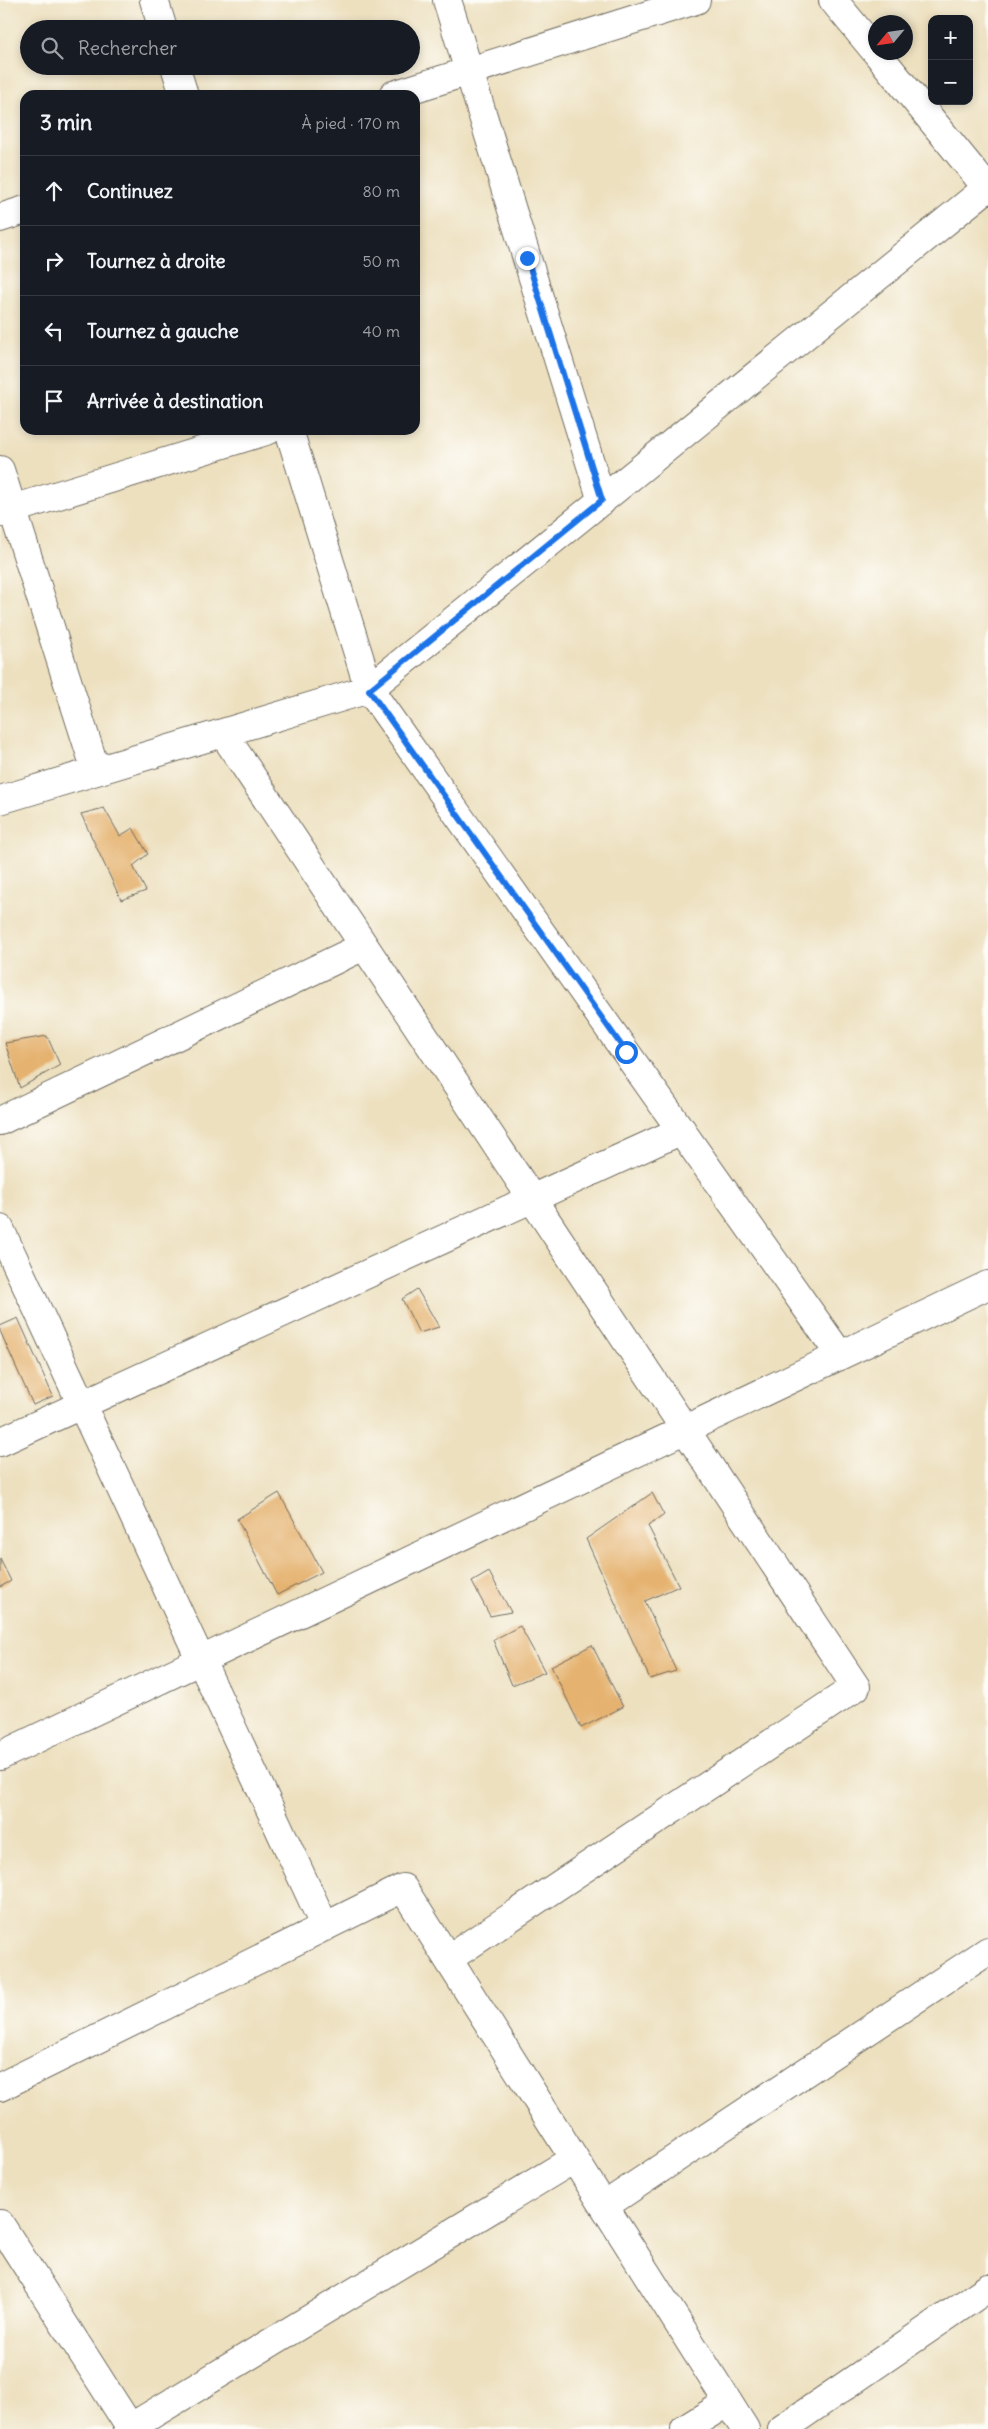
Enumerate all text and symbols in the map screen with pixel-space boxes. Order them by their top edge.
north arrow [868,15,913,60]
map controls [928,15,973,105]
button: + [928,15,973,60]
search box [20,20,420,75]
icon: search [38,34,66,62]
text: Rechercher [78,36,177,60]
button: − [928,60,973,105]
text: 3 min [40,109,92,136]
text: À pied · 170 m [301,113,400,133]
icon: ahead [40,177,68,205]
text: Continuez [87,179,173,203]
text: 80 m [362,181,400,201]
icon: right [40,247,68,275]
route end [516,247,539,270]
text: Tournez à droite [87,249,226,273]
text: 50 m [362,251,400,271]
icon: left [40,317,68,345]
text: Tournez à gauche [87,319,239,343]
text: 40 m [362,321,400,341]
icon: arrive [40,387,68,415]
text: Arrivée à destination [87,389,263,413]
route start [615,1041,638,1064]

